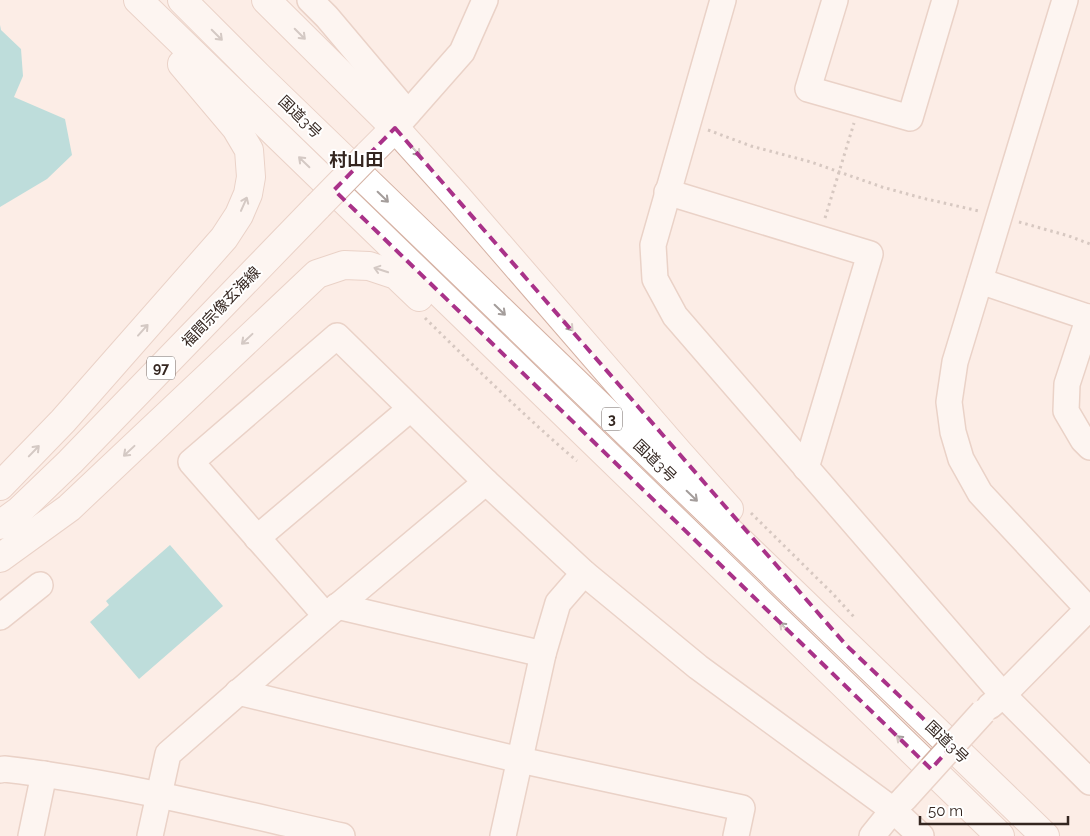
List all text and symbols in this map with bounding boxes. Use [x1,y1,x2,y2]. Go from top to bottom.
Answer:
one-way arrow [211,28,223,41]
one-way arrow [294,28,307,40]
street label: 国道3号 [275,92,325,142]
one-way arrow [409,143,421,156]
district label: 村山田 [329,149,383,170]
one-way arrow [298,156,310,168]
one-way arrow [377,191,389,203]
one-way arrow [240,197,250,212]
street label: 福間宗像玄海線 [178,263,264,351]
one-way arrow [374,265,390,274]
one-way arrow [493,304,506,316]
one-way arrow [562,318,573,331]
one-way arrow [137,324,148,337]
one-way arrow [240,333,253,345]
road number: 97 [147,356,175,379]
road number: 3 [602,408,622,430]
street label: 国道3号 [630,436,680,486]
one-way arrow [28,444,40,457]
one-way arrow [122,445,135,457]
one-way arrow [686,490,698,502]
one-way arrow [779,622,792,634]
street label: 国道3号 [922,717,972,767]
one-way arrow [896,735,908,747]
scale bar [920,794,1068,826]
text: 50 m [928,802,963,820]

